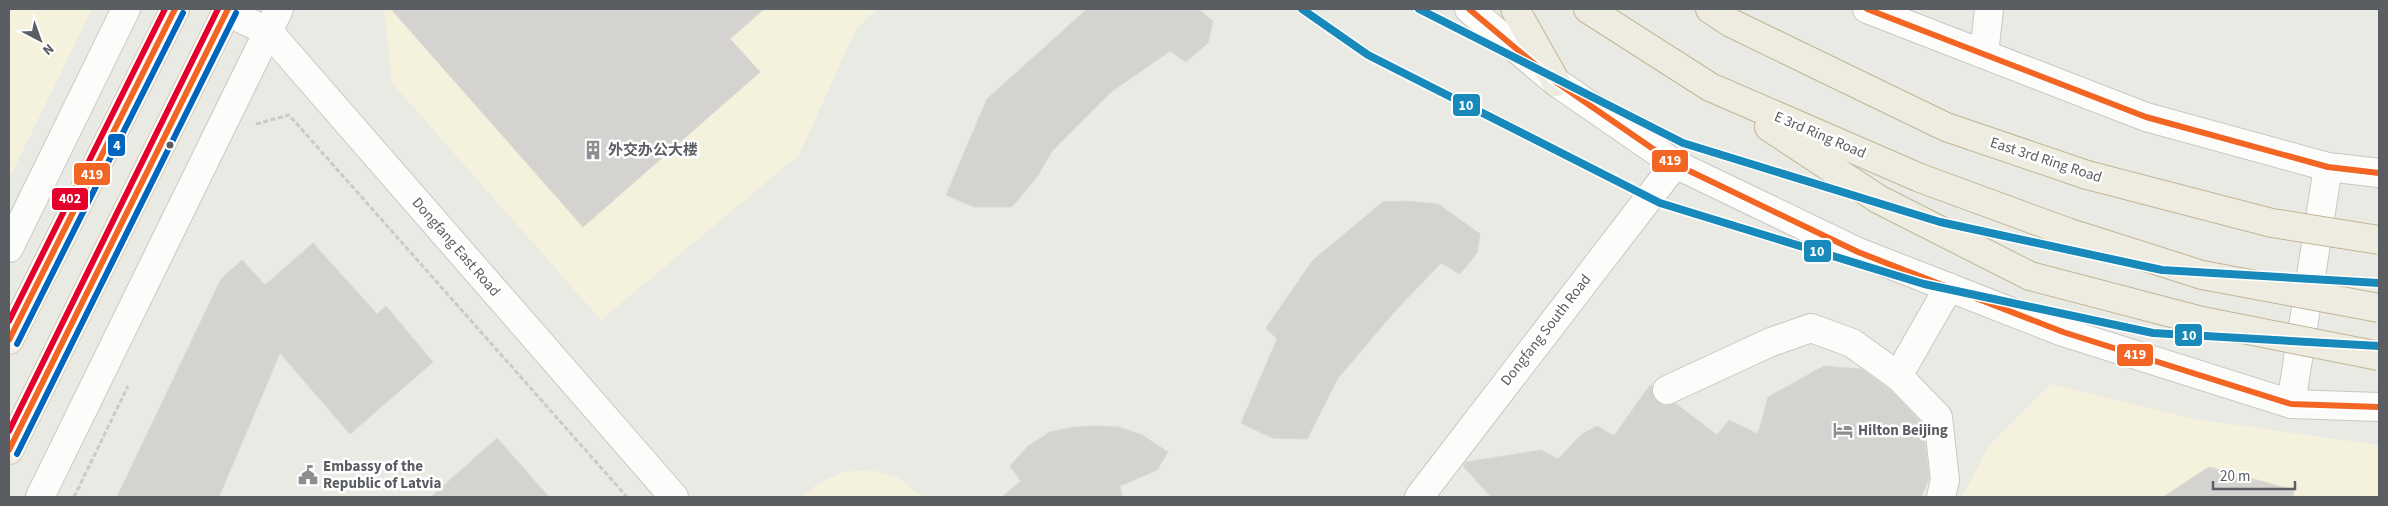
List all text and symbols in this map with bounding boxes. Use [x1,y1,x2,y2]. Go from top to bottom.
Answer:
north arrow [15,15,65,65]
text: N [38,38,58,60]
line badge: 10 [1452,93,1481,117]
text: 10 [1459,96,1473,116]
street label: E 3rd Ring Road [1771,106,1869,164]
street label: East 3rd Ring Road [1987,132,2105,188]
line badge: 4 [107,133,126,157]
text: 4 [113,136,121,156]
building icon: 外交办公大楼 [582,139,604,161]
unlabelled marker [165,140,175,150]
place label: 外交办公大楼 [608,140,698,161]
line badge: 419 [1651,149,1689,173]
text: 419 [1659,151,1681,171]
line badge: 419 [73,162,111,186]
text: 419 [81,165,103,185]
line badge: 402 [51,187,89,211]
text: 402 [59,189,81,209]
street label: Dongfang East Road [407,193,505,301]
line badge: 10 [1803,239,1832,263]
text: 10 [1810,242,1824,262]
street label: Dongfang South Road [1496,270,1596,390]
line badge: 10 [2174,323,2203,347]
text: 10 [2182,326,2196,346]
line badge: 419 [2116,343,2154,367]
text: 419 [2124,345,2146,365]
hotel icon: Hilton Beijing [1832,419,1854,441]
place label: Hilton Beijing [1858,420,1948,441]
place label: Embassy of the Republic of Latvia [323,456,441,494]
scale bar [2213,458,2296,490]
public building icon: Embassy of the Republic of Latvia [297,464,319,486]
text: 20 m [2220,466,2250,487]

